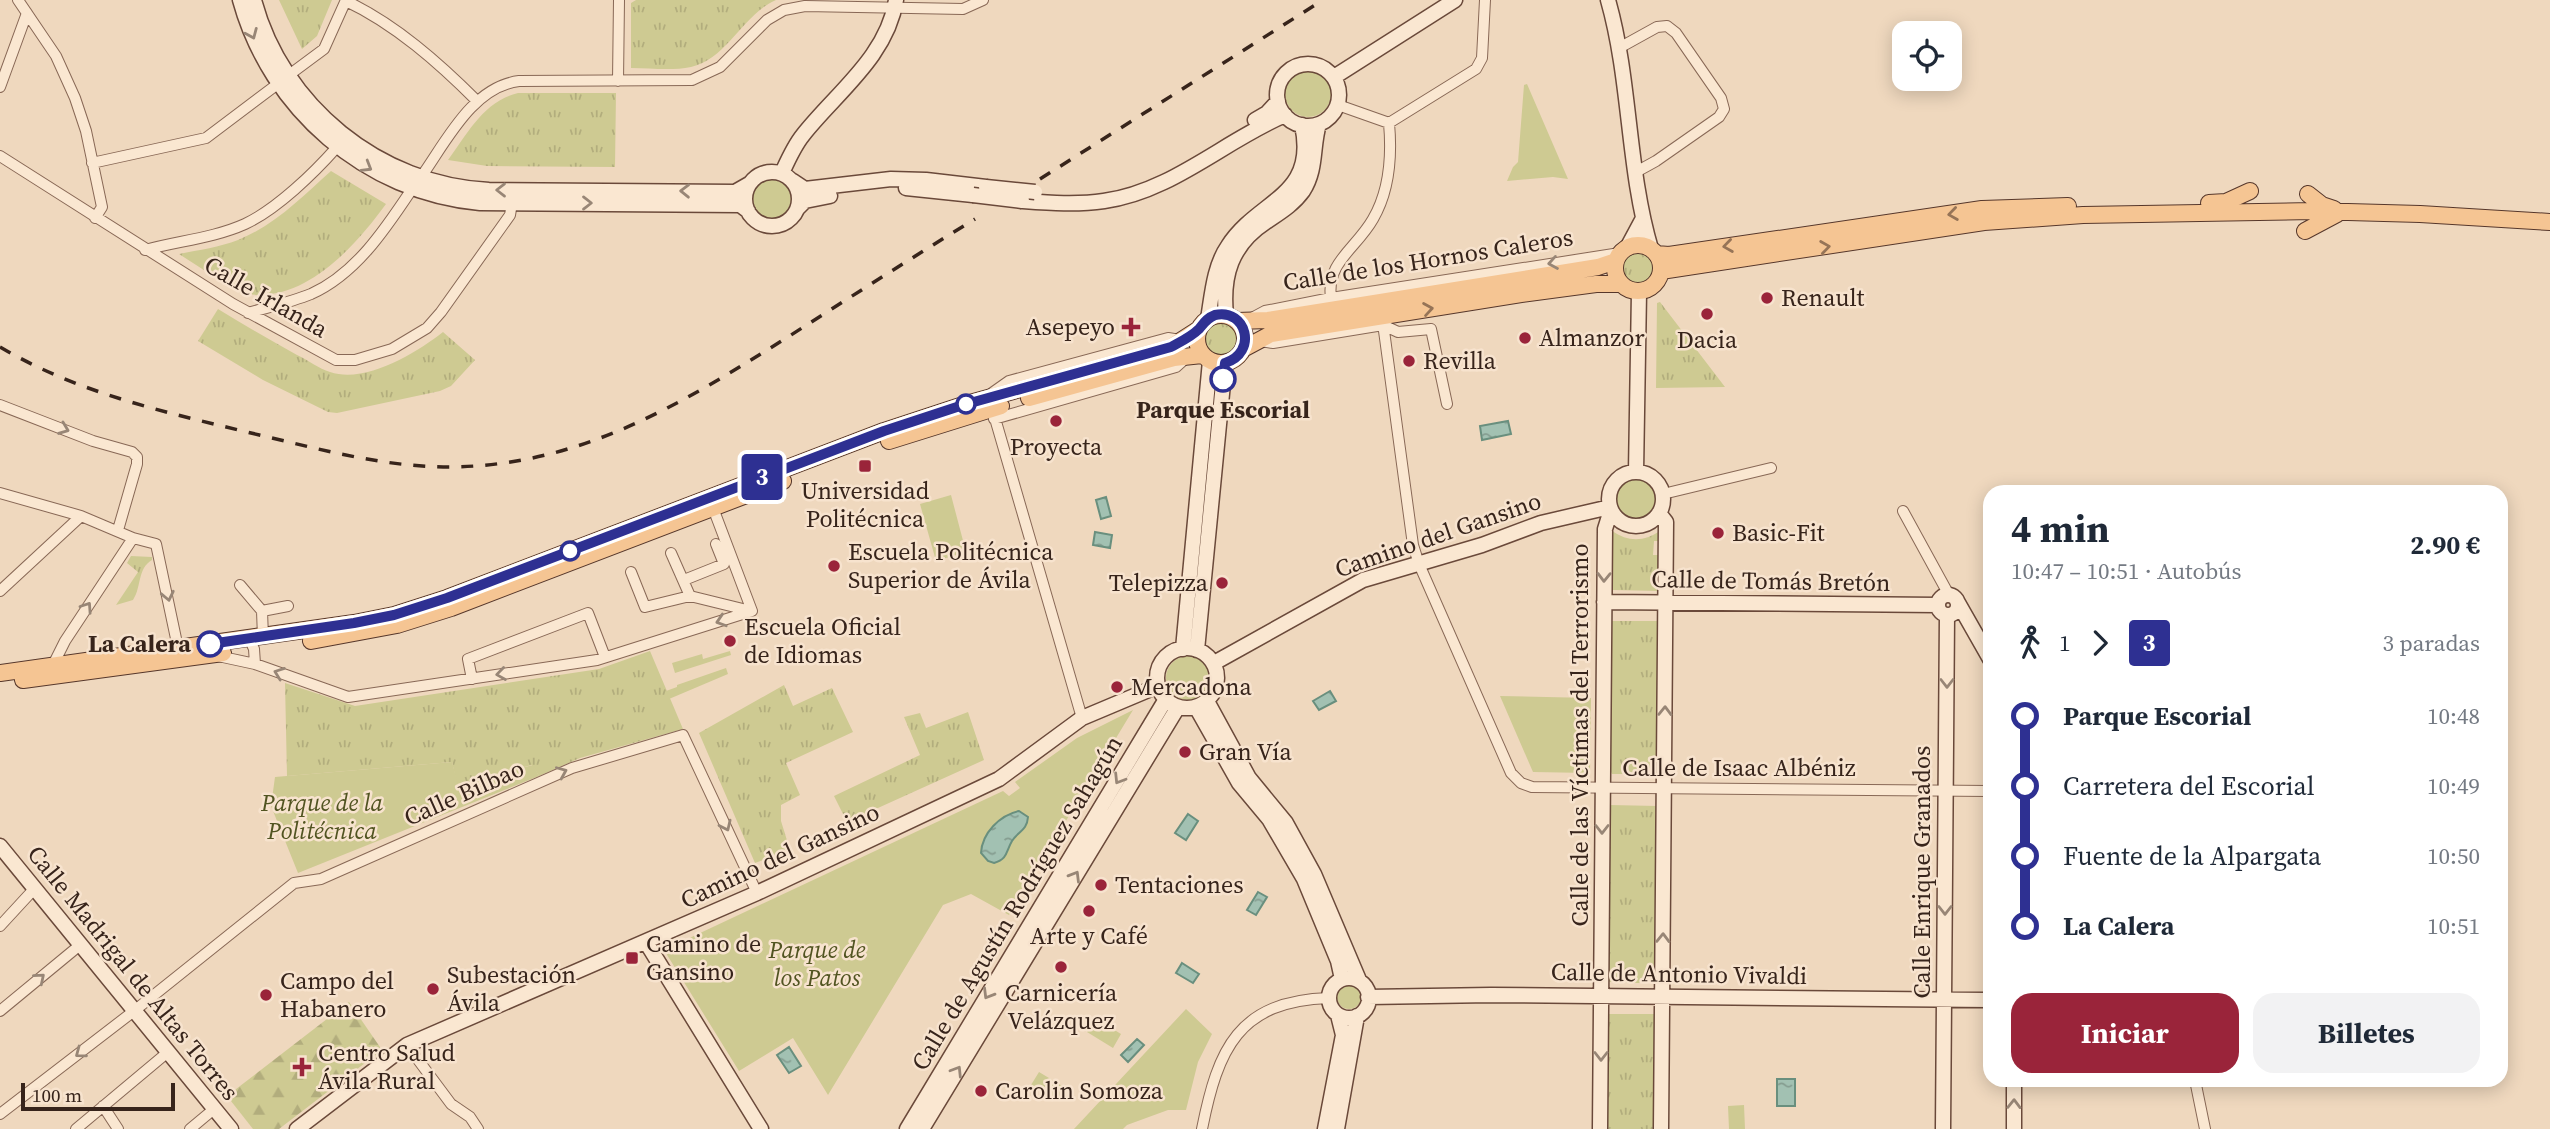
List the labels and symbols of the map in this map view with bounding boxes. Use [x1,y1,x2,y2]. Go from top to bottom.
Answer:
one-way arrow [244,27,258,39]
one-way arrow [359,158,372,171]
one-way arrow [495,182,506,198]
one-way arrow [679,183,690,199]
one-way arrow [583,195,593,211]
one-way arrow [1947,206,1959,221]
street label: Calle de los Hornos Caleros [1281,220,1575,299]
one-way arrow [1722,239,1734,254]
one-way arrow [1819,239,1831,254]
street label: Calle Irlanda [198,248,335,346]
one-way arrow [1547,254,1559,269]
place label: Renault [1781,281,1865,314]
marker: Renault [1759,290,1775,306]
one-way arrow [1422,302,1434,317]
marker: Dacia [1699,306,1715,322]
place label: Asepeyo [1026,310,1115,343]
marker: Asepeyo [1121,317,1141,337]
place label: Almanzor [1539,321,1645,354]
place label: Dacia [1677,323,1738,356]
marker: Almanzor [1517,330,1533,346]
place label: Revilla [1423,344,1497,377]
marker: Revilla [1401,353,1417,369]
marker: Parque Escorial [1210,366,1236,392]
place label: Parque Escorial [1136,393,1310,426]
unlabelled marker [956,394,976,414]
marker: Proyecta [1048,413,1064,429]
one-way arrow [57,421,69,435]
place label: Proyecta [1010,430,1103,463]
line badge: 3 [739,454,785,500]
marker: Universidad Politécnica [857,458,873,474]
place label: Universidad Politécnica [801,474,930,535]
street label: Camino del Gansino [1330,484,1545,585]
place label: Basic-Fit [1732,516,1825,549]
marker: Basic-Fit [1710,525,1726,541]
place label: Escuela Politécnica Superior de Ávila [848,535,1054,596]
unlabelled marker [560,541,580,561]
street label: Calle de las Víctimas del Terrorismo [1563,543,1596,927]
marker: Escuela Politécnica Superior de Ávila [826,558,842,574]
street label: Calle de Tomás Bretón [1651,562,1891,599]
place label: Telepizza [1109,566,1209,599]
one-way arrow [1596,572,1612,583]
marker: Telepizza [1214,575,1230,591]
one-way arrow [160,590,175,602]
one-way arrow [79,601,92,614]
place label: Escuela Oficial de Idiomas [744,610,901,671]
one-way arrow [716,612,728,627]
place label: La Calera [88,627,191,660]
marker: La Calera [197,631,223,657]
marker: Escuela Oficial de Idiomas [722,633,738,649]
one-way arrow [274,667,286,681]
one-way arrow [495,667,507,682]
place label: Mercadona [1131,670,1253,703]
one-way arrow [1939,678,1954,689]
marker: Mercadona [1109,679,1125,695]
one-way arrow [1657,705,1673,716]
street label: Calle de Agustín Rodríguez Sahagún [903,729,1130,1076]
place label: Gran Vía [1199,735,1292,768]
marker: Gran Vía [1177,744,1193,760]
street label: Calle Enrique Granados [1905,745,1938,999]
street label: Calle Bilbao [399,751,529,834]
street label: Calle de Isaac Albéniz [1622,751,1856,784]
one-way arrow [556,767,568,781]
one-way arrow [1114,771,1127,784]
park label: Parque de la Politécnica [260,786,383,847]
street label: Camino del Gansino [675,795,885,916]
one-way arrow [718,819,732,832]
one-way arrow [1594,824,1610,835]
street label: Calle Madrigal de Altas Torres [20,838,247,1107]
place label: Tentaciones [1115,868,1244,901]
one-way arrow [1066,870,1079,883]
marker: Tentaciones [1093,877,1109,893]
marker: Arte y Café [1081,903,1097,919]
one-way arrow [1937,906,1953,916]
place label: Arte y Café [1030,919,1148,952]
place label: Camino de Gansino [646,927,761,988]
park label: Parque de los Patos [767,933,866,994]
one-way arrow [1655,933,1671,943]
marker: Camino de Gansino [624,950,640,966]
street label: Calle de Antonio Vivaldi [1551,955,1807,992]
place label: Subestación Ávila [447,958,576,1019]
marker: Carnicería Velázquez [1053,959,1069,975]
place label: Campo del Habanero [280,964,394,1025]
one-way arrow [31,974,44,986]
place label: Carnicería Velázquez [1005,976,1118,1037]
marker: Subestación Ávila [425,981,441,997]
marker: Campo del Habanero [258,987,274,1003]
one-way arrow [983,987,996,1000]
place label: Centro Salud Ávila Rural [318,1036,455,1097]
one-way arrow [75,1044,88,1057]
one-way arrow [1593,1051,1608,1062]
marker: Centro Salud Ávila Rural [292,1057,312,1077]
one-way arrow [949,1065,962,1078]
place label: Carolin Somoza [995,1074,1164,1107]
scale bar [21,1080,175,1112]
marker: Carolin Somoza [973,1083,989,1099]
one-way arrow [2006,1099,2022,1109]

